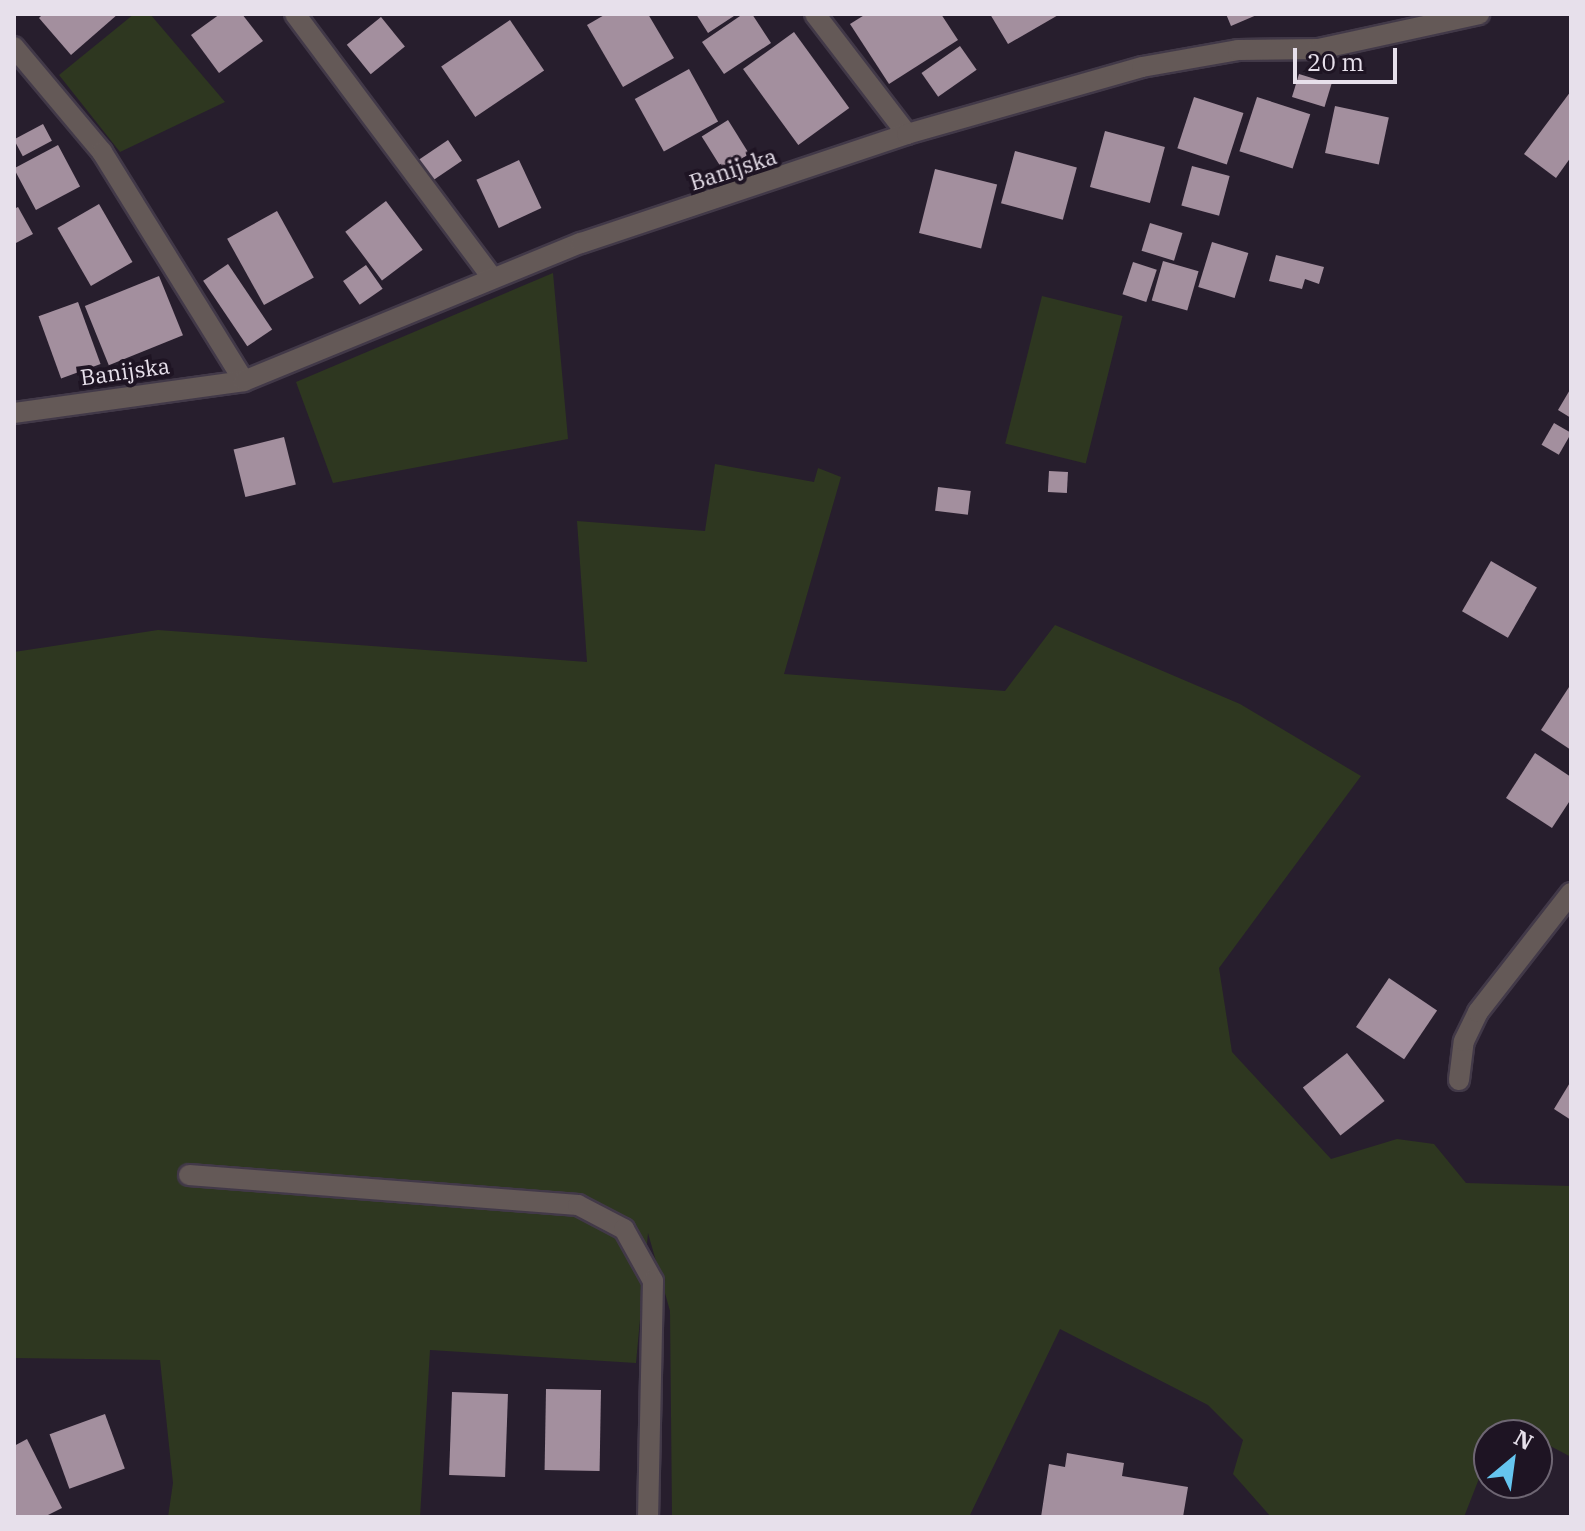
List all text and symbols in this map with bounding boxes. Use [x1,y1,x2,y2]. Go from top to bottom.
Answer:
scale bar [1297,32,1401,82]
text: 20 m [1307,46,1364,78]
street label: Banijska [686,143,780,195]
street label: Banijska [79,352,171,390]
north arrow [1473,1419,1553,1499]
text: N [1509,1422,1539,1456]

